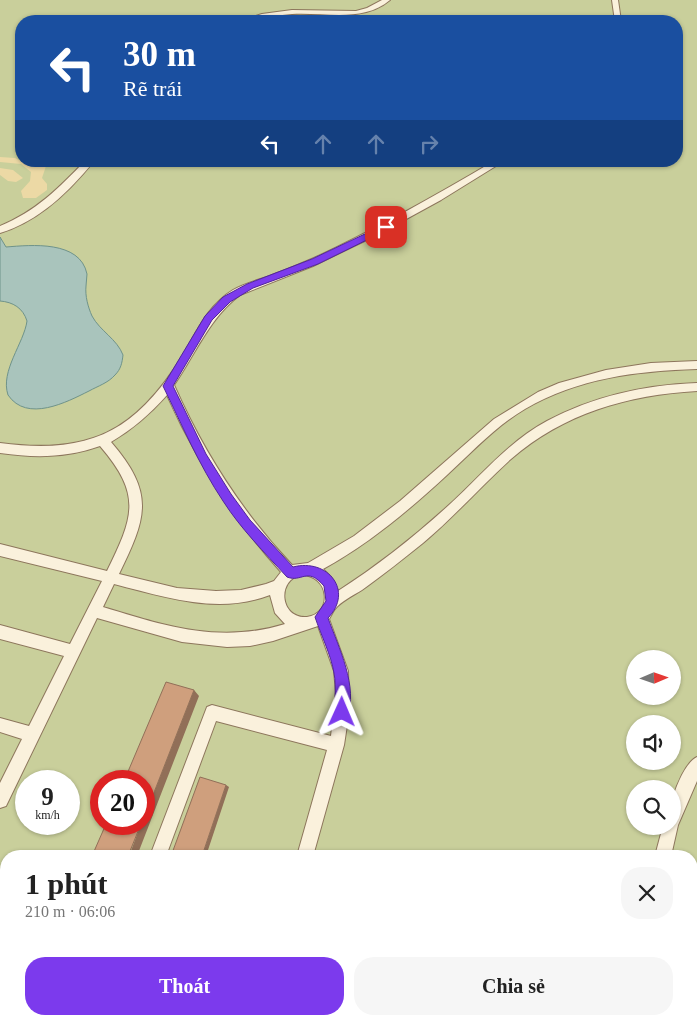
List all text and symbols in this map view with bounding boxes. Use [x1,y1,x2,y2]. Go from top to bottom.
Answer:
icon: left [40,35,105,100]
text: 30 m [123,35,196,74]
text: Rẽ trái [123,76,182,101]
icon: left [256,130,284,158]
icon: ahead [309,130,337,158]
icon: ahead [362,130,390,158]
icon: right [415,130,443,158]
pin [365,206,407,248]
icon: arrive [372,213,400,241]
north arrow [626,650,681,705]
map controls [626,650,681,835]
position arrow [315,685,367,737]
button: sound [626,715,681,770]
speed limit sign: 20 [90,770,155,835]
button: search [626,780,681,835]
text: 9 [41,783,54,810]
text: km/h [35,808,60,822]
text: 1 phút [25,867,108,900]
button: close [621,867,673,919]
text: 210 m · 06:06 [25,903,115,920]
button: Thoát [25,957,344,1015]
button: Chia sẻ [354,957,673,1015]

